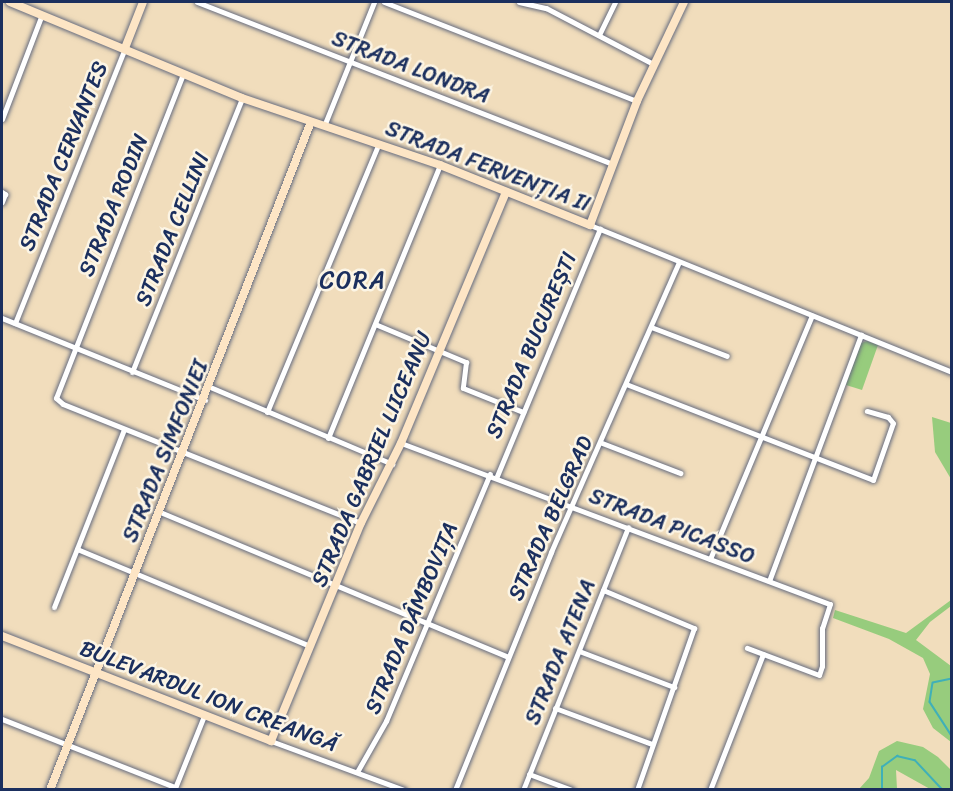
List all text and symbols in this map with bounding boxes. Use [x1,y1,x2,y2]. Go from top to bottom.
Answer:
street label: STRADA LONDRA [328,25,494,109]
street label: STRADA CERVANTES [13,57,113,255]
street label: STRADA FERVENȚIA II [381,114,595,218]
street label: STRADA RODIN [73,131,153,279]
street label: STRADA CELLINI [130,149,214,309]
street label: STRADA BUCUREȘTI [479,246,583,444]
district label: CORA [320,267,386,295]
street label: STRADA GABRIEL LIICEANU [306,329,436,589]
street label: STRADA SIMFONIEI [116,356,214,546]
street label: STRADA BELGRAD [502,432,598,604]
street label: STRADA PICASSO [585,482,759,570]
street label: STRADA DÂMBOVIȚA [359,519,463,717]
street label: STRADA ATENA [519,575,601,729]
street label: BULEVARDUL ION CREANGĂ [75,634,343,758]

